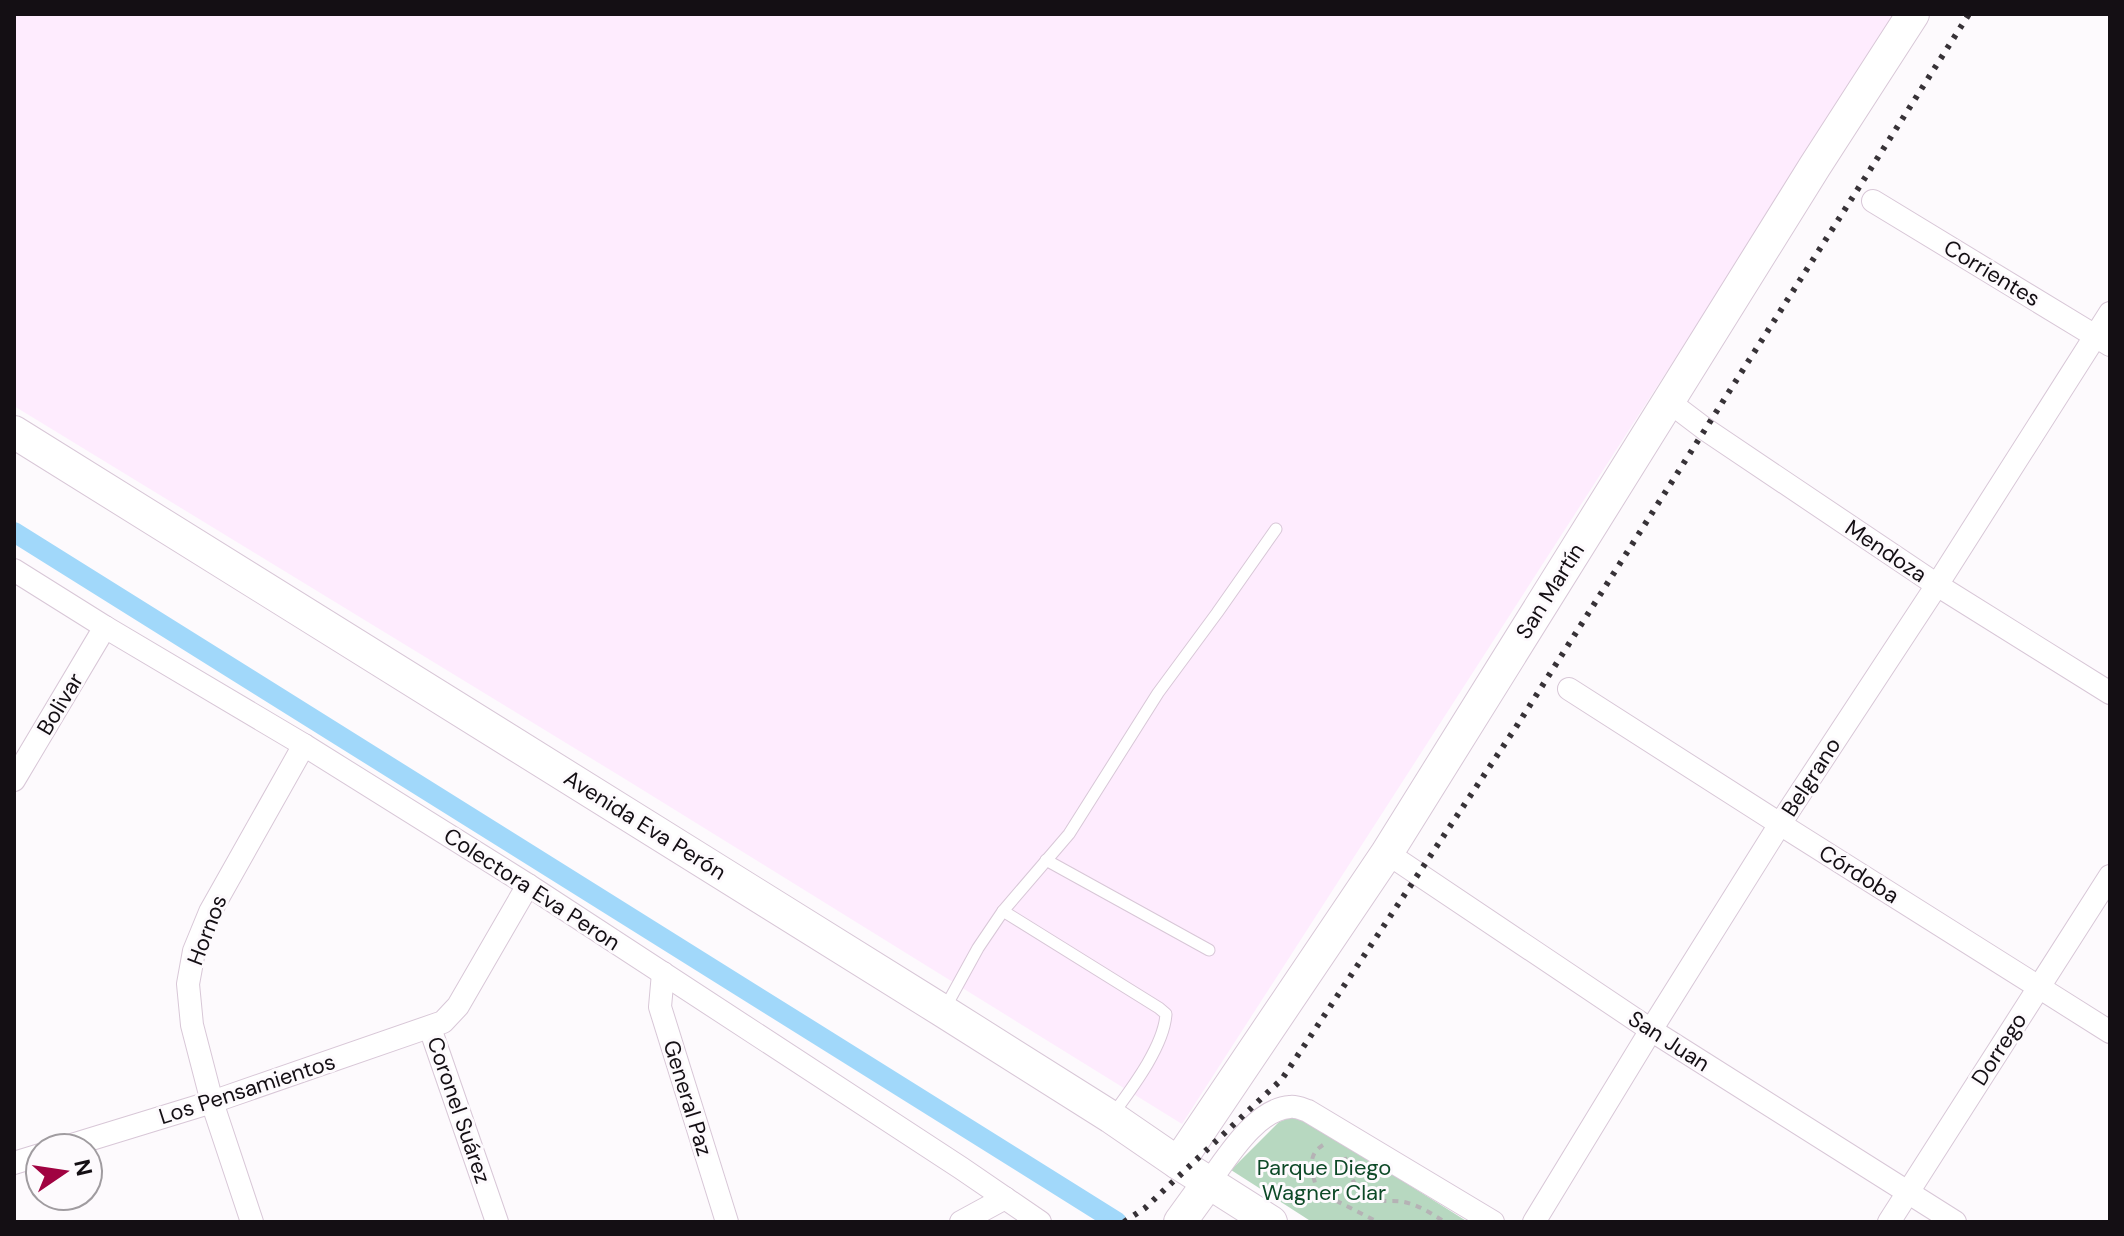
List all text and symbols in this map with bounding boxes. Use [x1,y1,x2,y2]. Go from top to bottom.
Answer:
street label: Corrientes [1939,233,2045,313]
street label: Mendoza [1840,513,1932,589]
street label: San Martín [1509,538,1591,644]
street label: Bolivar [30,668,90,740]
street label: Belgrano [1775,732,1847,822]
street label: Avenida Eva Perón [559,763,731,887]
street label: Colectora Eva Peron [438,821,626,957]
street label: Córdoba [1814,838,1904,910]
street label: Hornos [180,891,234,969]
street label: San Juan [1623,1004,1715,1078]
street label: Dorrego [1965,1007,2033,1091]
street label: Coronel Suárez [420,1033,498,1187]
street label: General Paz [657,1037,719,1159]
street label: Los Pensamientos [155,1047,339,1131]
north arrow [24,1132,104,1212]
park label: Parque Diego Wagner Clar [1257,1153,1391,1207]
text: N [67,1157,99,1179]

